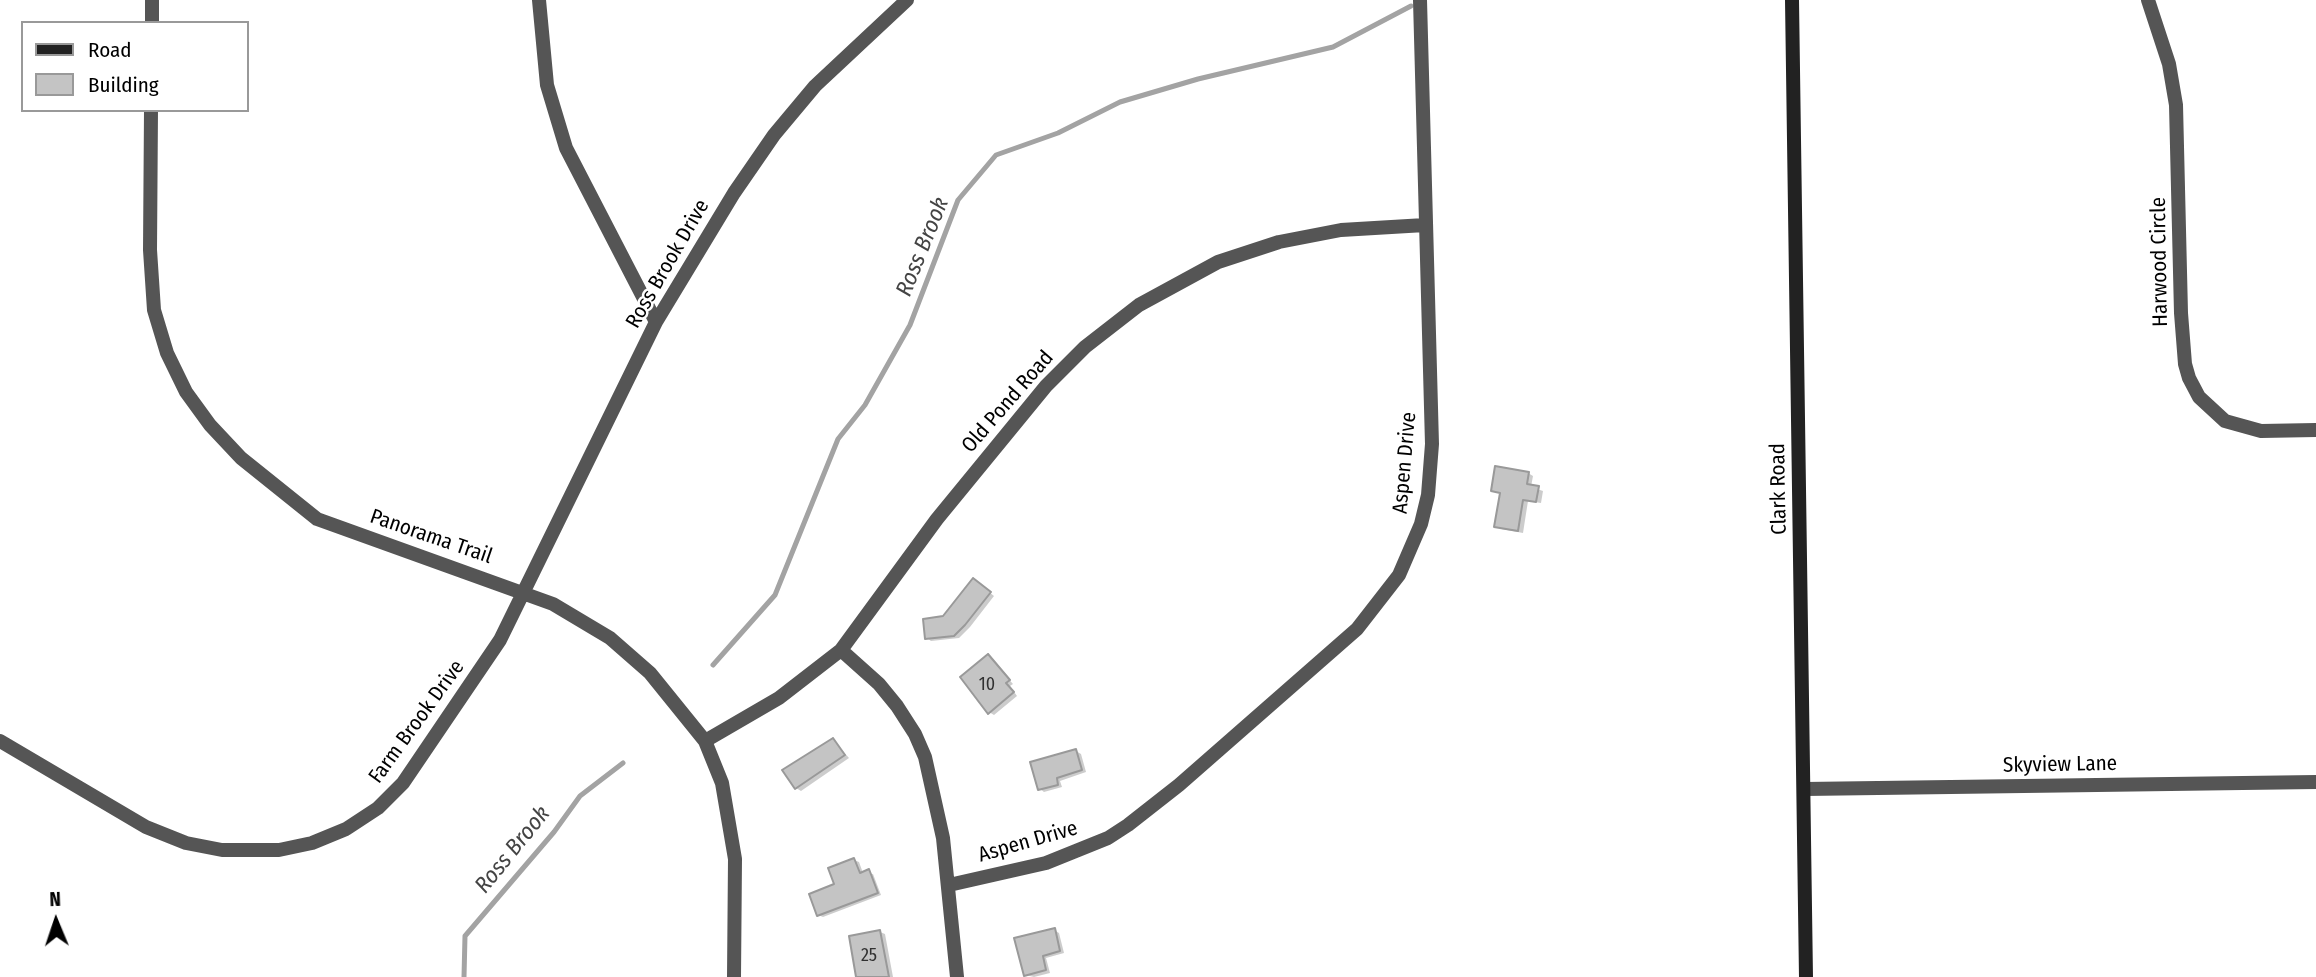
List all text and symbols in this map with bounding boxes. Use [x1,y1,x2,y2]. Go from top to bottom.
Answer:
legend [21,21,248,112]
text: Road [88,37,132,63]
text: Building [88,72,159,98]
water label: Ross Brook [891,194,955,300]
street label: Ross Brook Drive [621,195,715,333]
street label: Harwood Circle [2146,197,2174,327]
street label: Old Pond Road [957,346,1059,458]
street label: Aspen Drive [1388,411,1422,515]
street label: Clark Road [1766,443,1792,535]
street label: Panorama Trail [367,504,495,570]
street label: Farm Brook Drive [364,655,470,789]
house number: 10 [979,674,995,696]
street label: Skyview Lane [2003,751,2117,779]
water label: Ross Brook [470,801,556,899]
street label: Aspen Drive [975,816,1081,868]
north arrow [21,886,91,956]
text: N [49,888,61,911]
house number: 25 [861,945,877,967]

